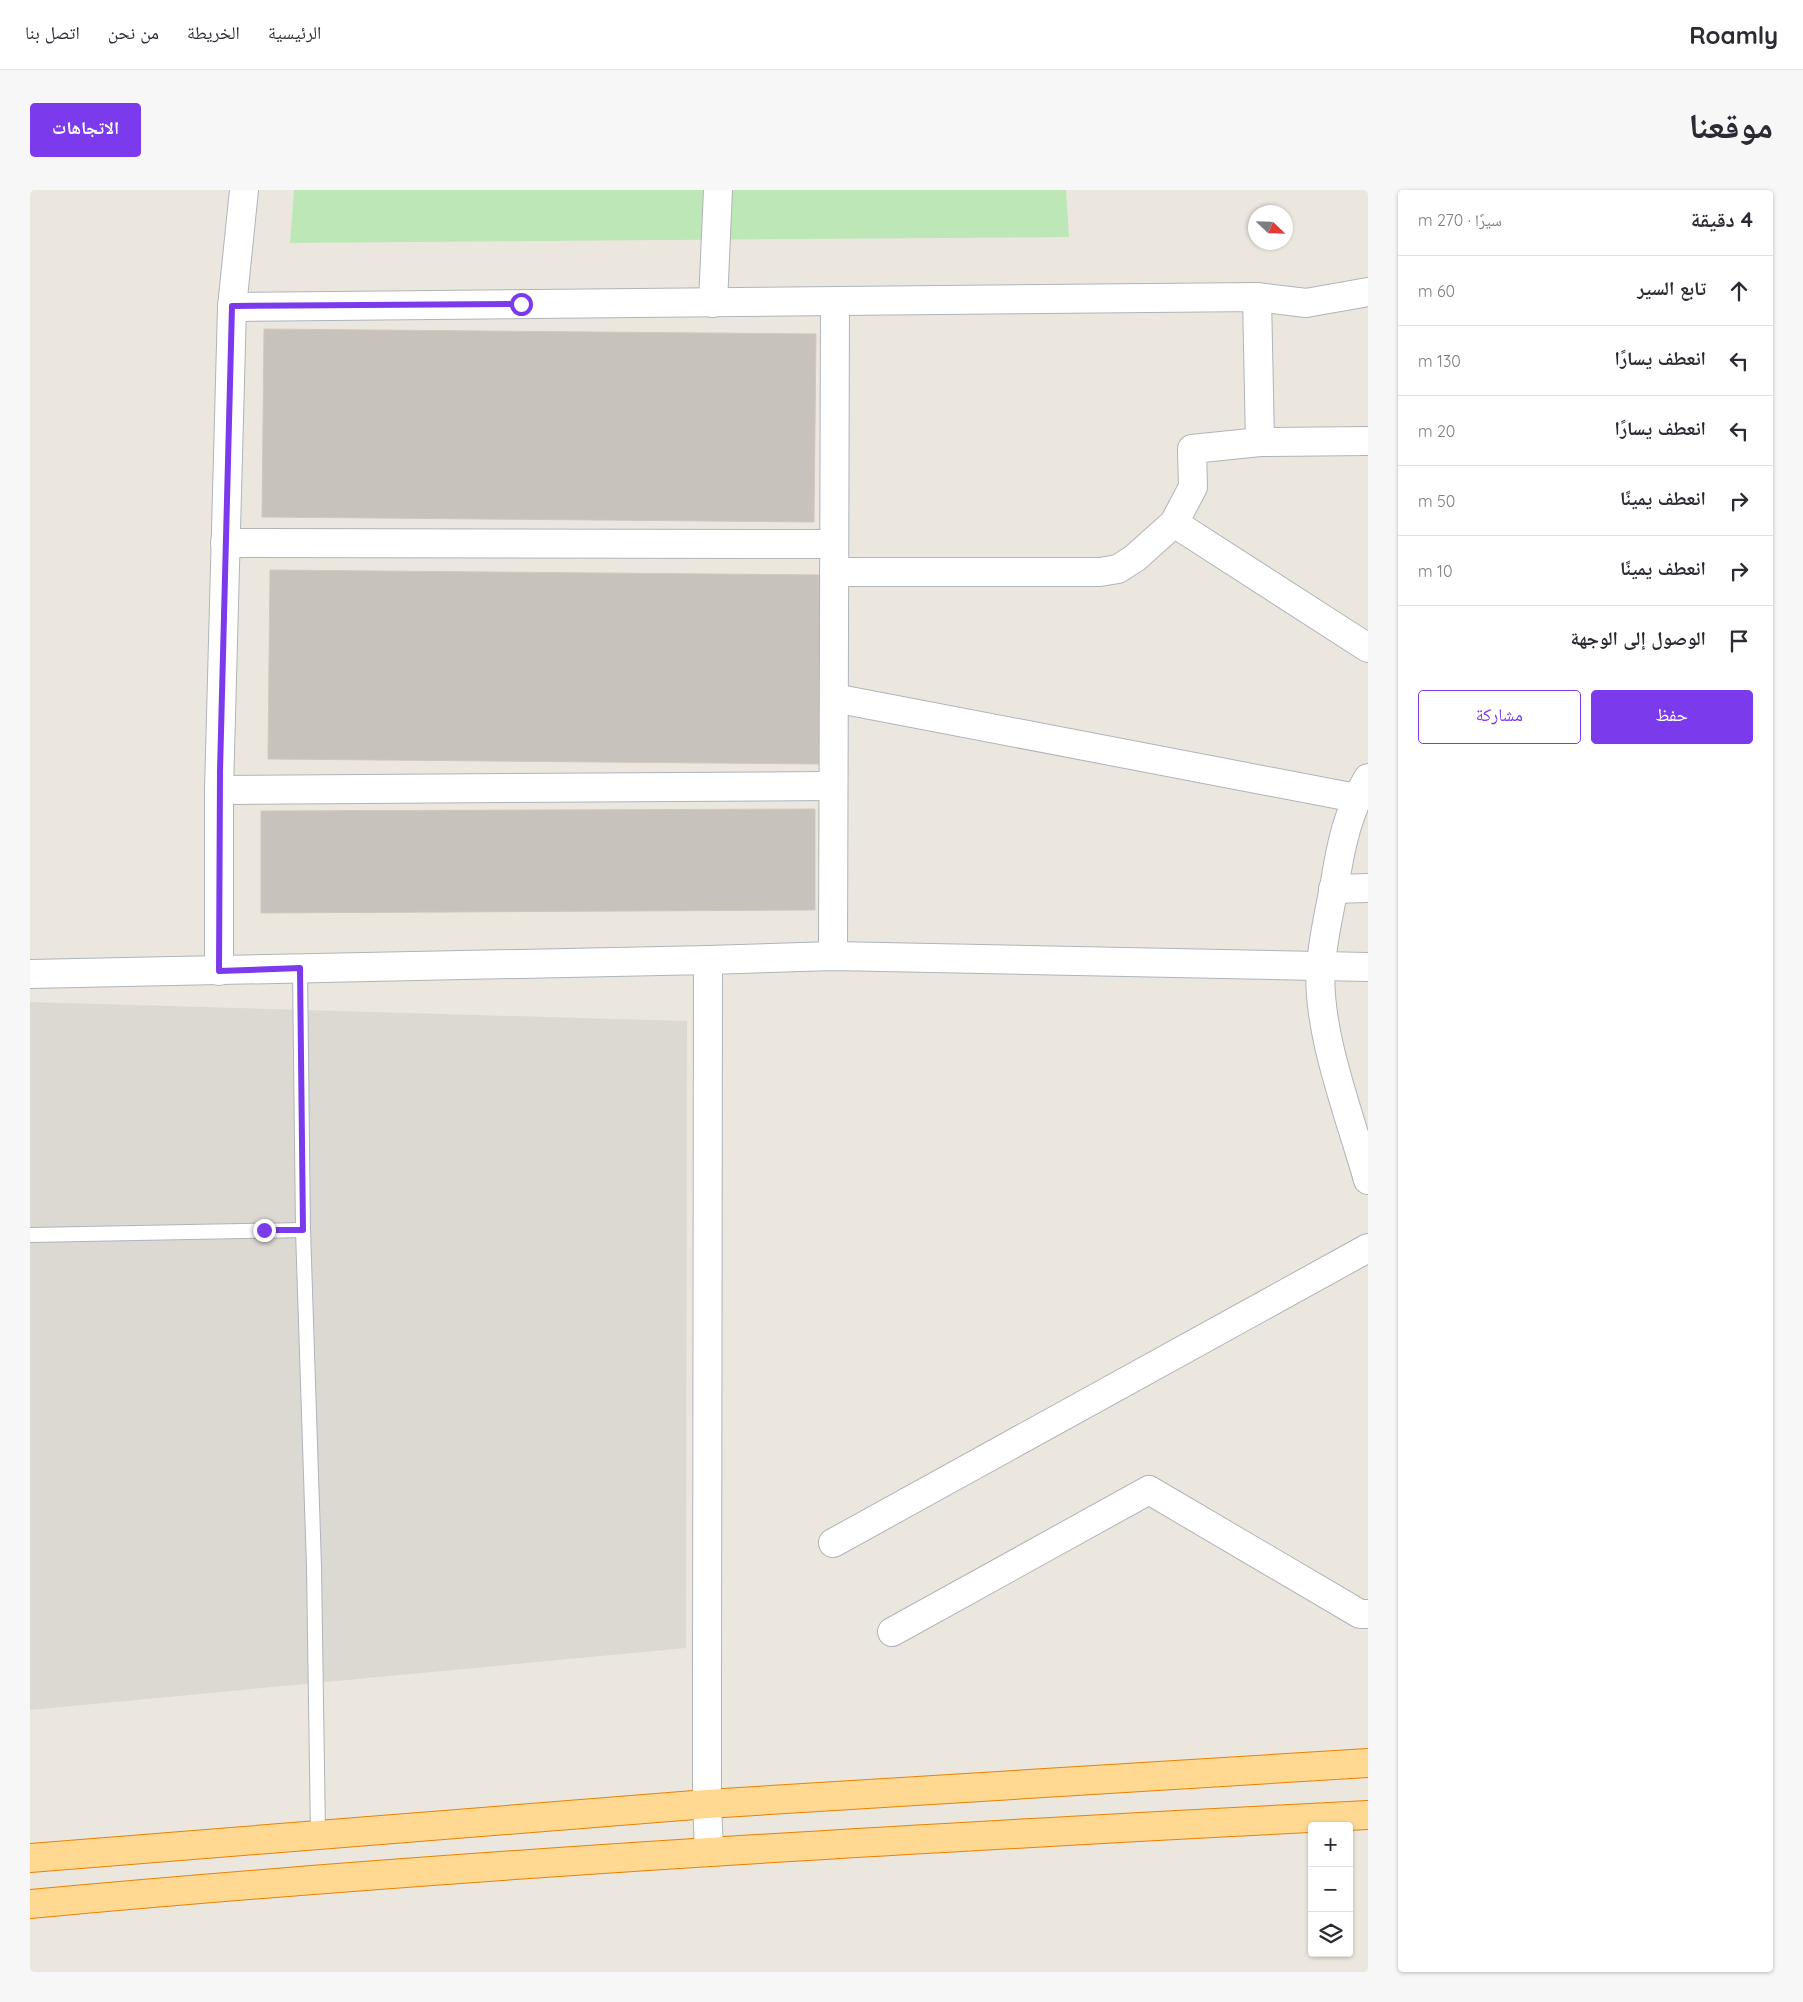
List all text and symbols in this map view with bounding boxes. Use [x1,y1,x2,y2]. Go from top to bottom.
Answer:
text: Roamly [1689,20,1778,50]
text: اتصل بنا [25,21,80,44]
text: من نحن [108,21,159,44]
text: الخريطة [187,21,240,44]
text: الرئيسية [268,21,321,44]
button: الاتجاهات [30,103,141,157]
text: موقعنا [1688,103,1773,147]
north arrow [1248,205,1293,250]
text: 4 دقيقة [1691,206,1753,232]
text: سيرًا · 270 m [1418,210,1502,230]
text: تابع السير [1637,276,1706,300]
icon: ahead [1725,277,1753,305]
text: 60 m [1418,281,1455,301]
route start [510,293,533,316]
text: انعطف يسارًا [1615,346,1706,370]
icon: left [1725,347,1753,375]
text: 130 m [1418,351,1461,371]
text: انعطف يسارًا [1615,416,1706,440]
icon: left [1725,417,1753,445]
text: 20 m [1418,421,1455,441]
text: انعطف يمينًا [1620,486,1706,510]
icon: right [1725,487,1753,515]
text: 50 m [1418,491,1455,511]
text: انعطف يمينًا [1620,556,1706,580]
icon: right [1725,557,1753,585]
text: 10 m [1418,561,1452,581]
text: الوصول إلى الوجهة [1570,626,1706,650]
icon: arrive [1725,627,1753,655]
button: مشاركة [1418,690,1581,744]
button: حفظ [1591,690,1753,744]
route end [253,1219,276,1242]
map controls [1308,1822,1353,1957]
button: + [1308,1822,1353,1867]
button: − [1308,1867,1353,1912]
button: layers [1308,1912,1353,1957]

